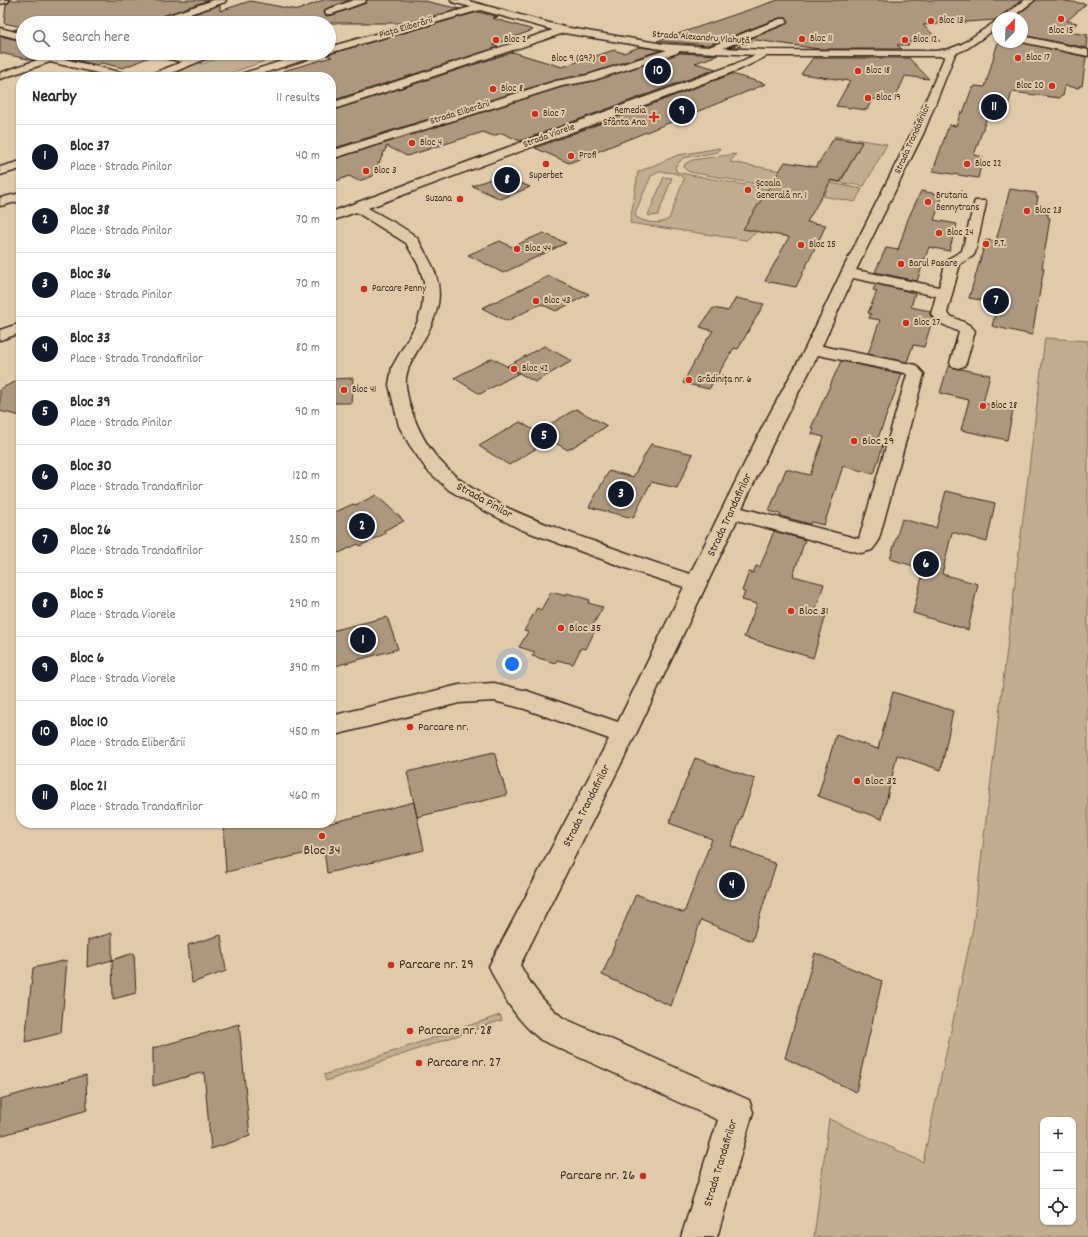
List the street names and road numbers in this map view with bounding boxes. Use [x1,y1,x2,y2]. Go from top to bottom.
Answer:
street label: Piața Eliberării [378,14,435,42]
street label: Strada Alexandru Vlahuță [652,28,750,48]
street label: Strada Eliberării [428,97,492,129]
street label: Strada Trandafirilor [891,102,935,176]
street label: Strada Viorele [521,120,577,152]
street label: Strada Trandafirilor [703,470,757,560]
street label: Strada Pinilor [453,479,516,524]
street label: Strada Trandafirilor [559,761,615,850]
street label: Strada Trandafirilor [700,1117,742,1209]

